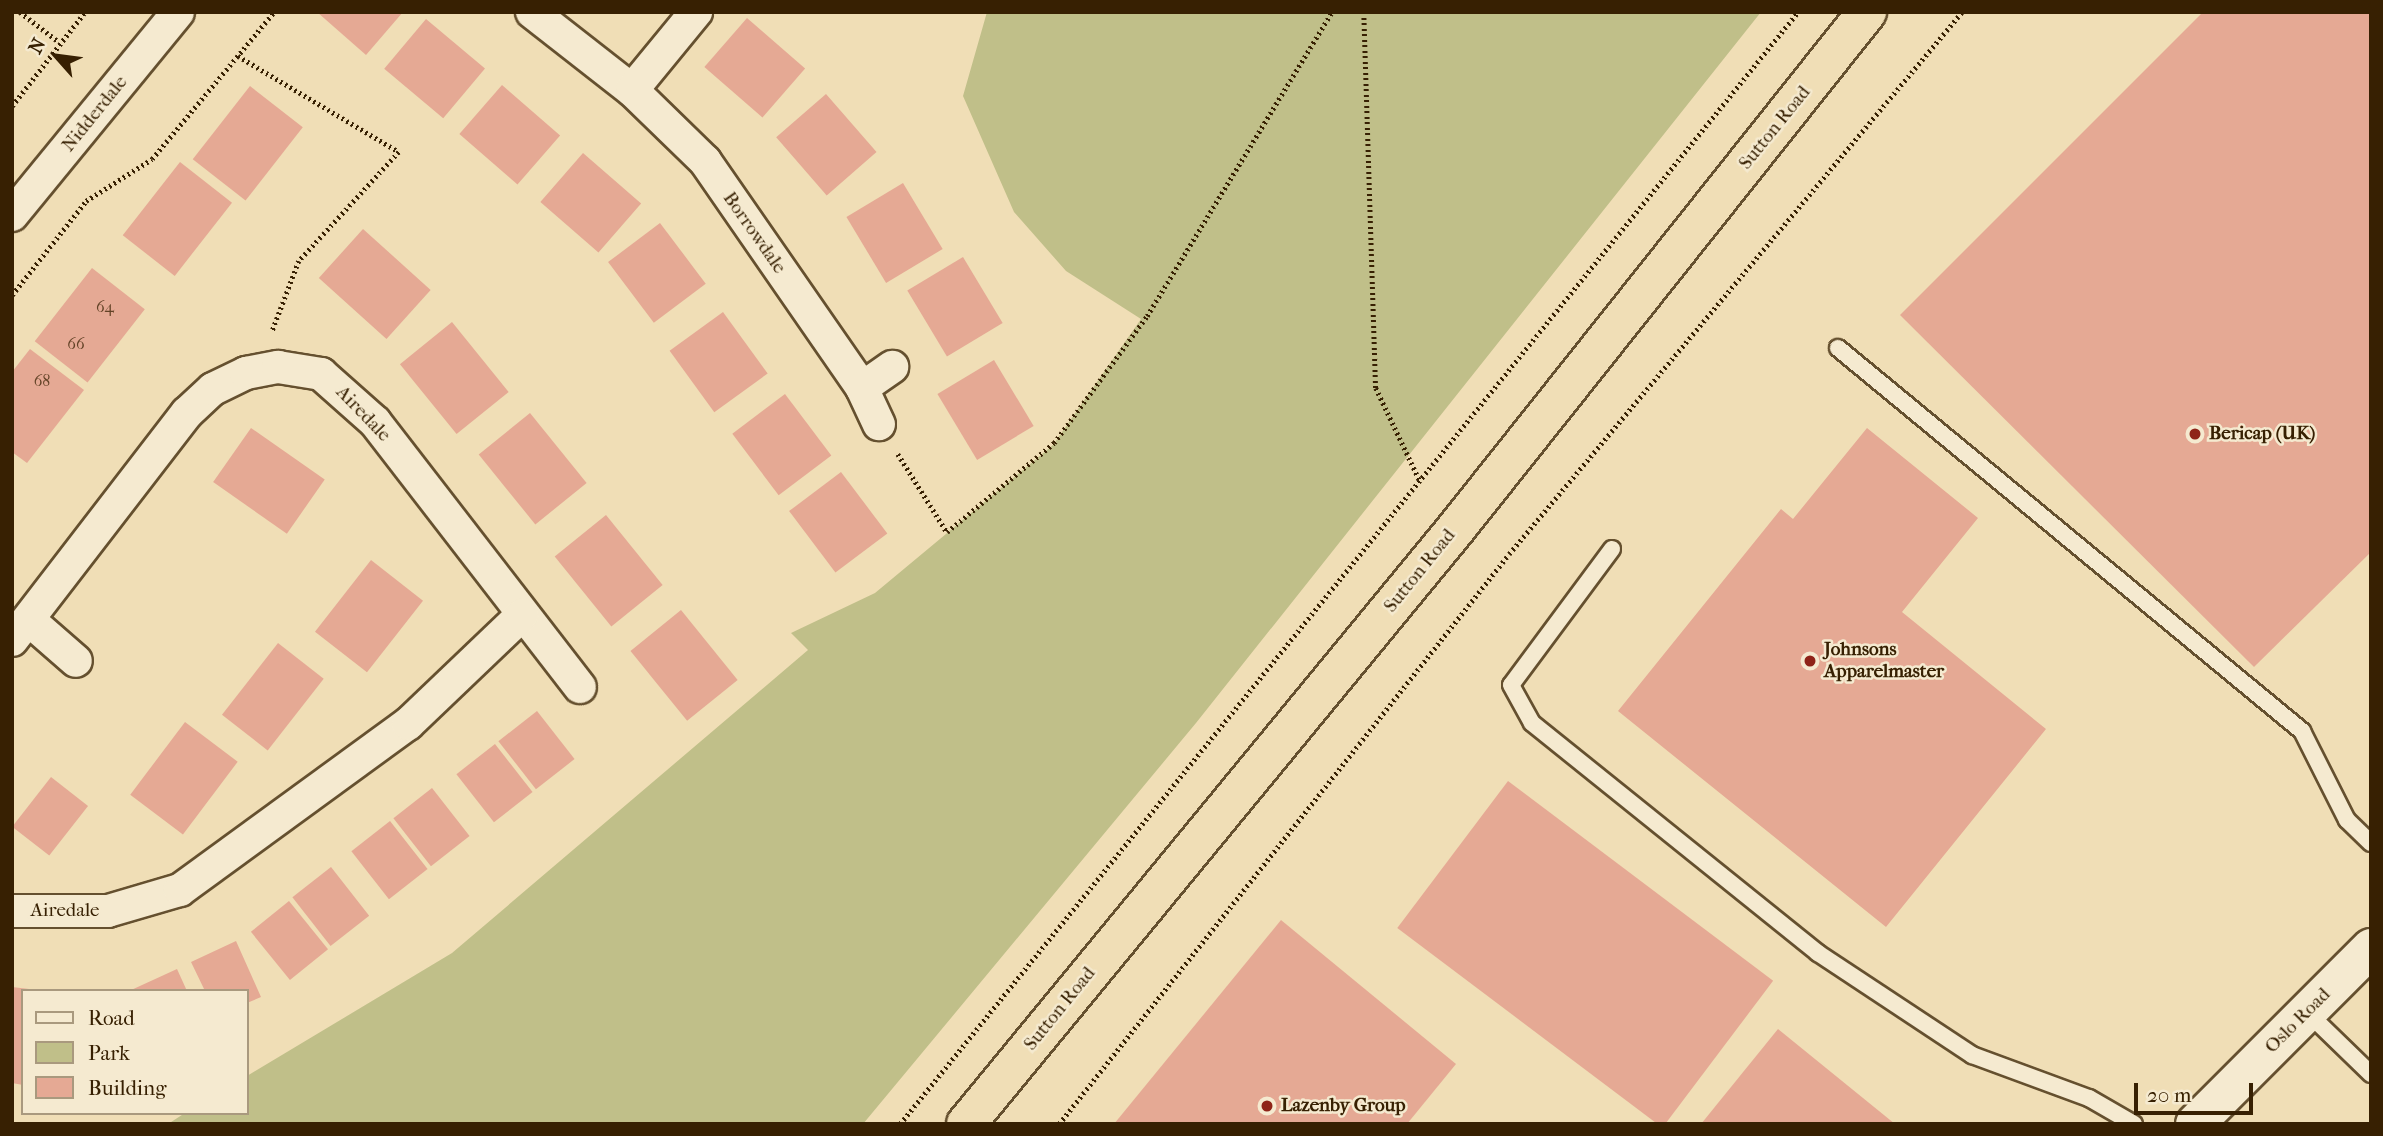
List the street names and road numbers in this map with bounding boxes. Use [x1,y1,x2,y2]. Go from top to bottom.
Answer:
street label: Nidderdale [57,71,133,157]
street label: Sutton Road [1734,82,1816,174]
street label: Borrowdale [718,188,790,278]
street label: Airedale [331,381,395,447]
street label: Sutton Road [1379,525,1461,617]
street label: Airedale [31,900,99,922]
street label: Sutton Road [1019,963,1101,1055]
street label: Oslo Road [2261,984,2335,1058]

